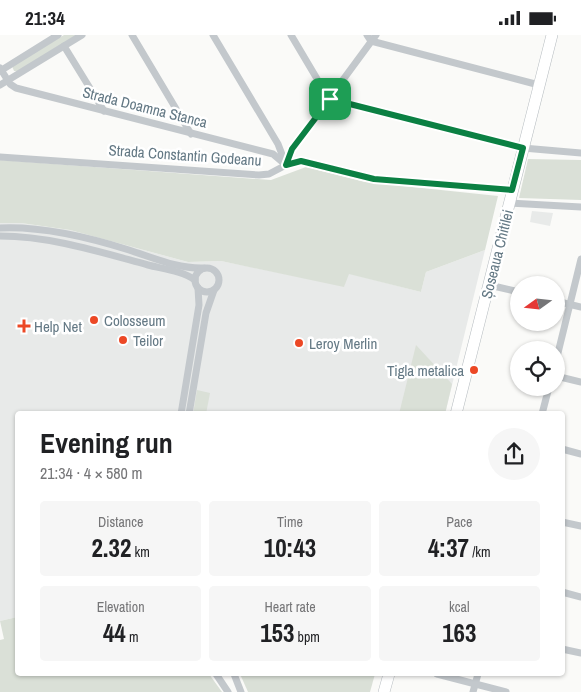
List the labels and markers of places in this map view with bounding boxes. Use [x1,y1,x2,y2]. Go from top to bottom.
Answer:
pin [309,78,351,120]
place label: Colosseum [104,310,166,331]
marker: Colosseum [88,314,100,326]
place label: Help Net [34,316,82,337]
marker: Help Net [18,320,30,332]
place label: Teilor [133,330,163,351]
place label: Leroy Merlin [309,333,377,354]
marker: Teilor [117,334,129,346]
marker: Leroy Merlin [293,337,305,349]
place label: Tigla metalica [387,360,464,381]
marker: Tigla metalica [468,364,480,376]

